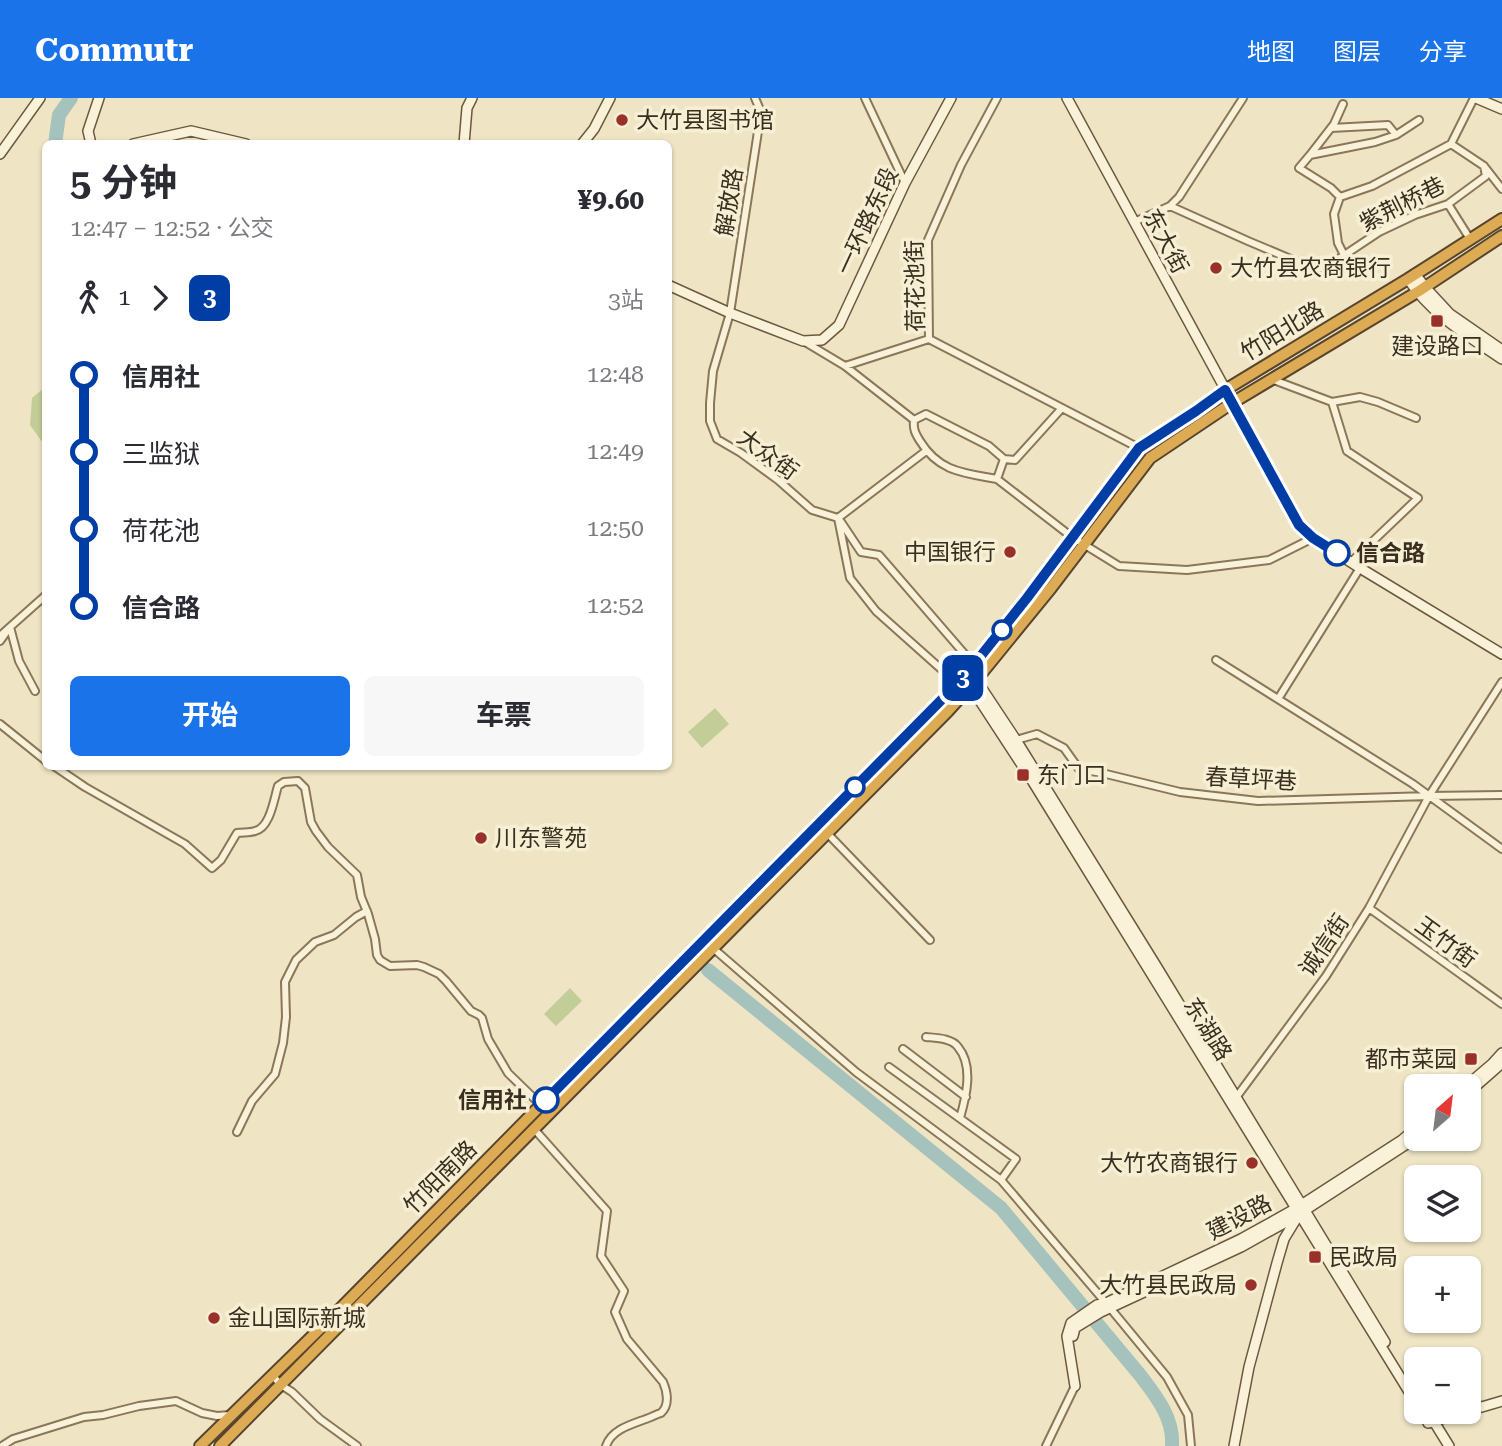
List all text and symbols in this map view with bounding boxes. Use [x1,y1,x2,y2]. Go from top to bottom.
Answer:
text: Commutr [35,30,193,69]
text: 地图 [1247,38,1295,66]
text: 图层 [1333,38,1381,66]
text: 分享 [1419,38,1467,66]
place label: 大竹县图书馆 [636,107,774,134]
marker: 大竹县图书馆 [614,112,630,128]
text: 5 分钟 [70,161,177,205]
street label: 一环路东段 [831,163,904,279]
street label: 解放路 [711,166,748,238]
street label: 紫荆桥巷 [1355,172,1449,237]
text: ¥9.60 [578,185,644,215]
street label: 东大街 [1137,204,1194,278]
text: 12:47 – 12:52 · 公交 [70,215,274,242]
street label: 荷花池街 [901,240,930,332]
place label: 大竹县农商银行 [1230,255,1391,282]
marker: 大竹县农商银行 [1208,260,1224,276]
icon: walk [70,279,108,317]
icon: forward [141,279,179,317]
text: 1 [118,284,131,311]
text: 3 [203,284,216,312]
text: 3站 [608,287,644,314]
street label: 竹阳北路 [1236,296,1329,367]
marker: 建设路口 [1429,313,1445,329]
place label: 建设路口 [1391,333,1483,360]
text: 12:48 [587,361,644,388]
text: 信用社 [122,362,200,392]
street label: 大众街 [732,423,804,486]
text: 12:49 [587,438,644,465]
text: 三监狱 [122,439,200,469]
text: 12:50 [587,515,644,542]
text: 荷花池 [122,516,200,546]
place label: 中国银行 [904,539,996,566]
marker: 信合路 [1324,540,1350,566]
place label: 信合路 [1356,540,1425,567]
marker: 中国银行 [1002,544,1018,560]
text: 12:52 [587,592,644,619]
text: 信合路 [122,593,200,623]
unlabelled marker [992,620,1012,640]
line badge: 3 [940,655,986,701]
text: 3 [956,664,970,692]
button: 开始 [70,676,350,756]
button: 车票 [364,676,644,756]
place label: 东门口 [1037,762,1106,789]
street label: 春草坪巷 [1204,764,1298,795]
marker: 东门口 [1015,767,1031,783]
unlabelled marker [845,777,865,797]
place label: 川东警苑 [495,825,587,852]
marker: 川东警苑 [473,830,489,846]
street label: 诚信街 [1294,909,1355,981]
street label: 玉竹街 [1410,911,1482,974]
street label: 东湖路 [1178,993,1237,1066]
place label: 都市菜园 [1365,1046,1457,1073]
marker: 都市菜园 [1463,1051,1479,1067]
north arrow [1404,1074,1480,1152]
map controls [1404,1074,1481,1424]
place label: 信用社 [458,1087,527,1114]
marker: 信用社 [533,1087,559,1113]
street label: 竹阳南路 [398,1135,482,1219]
place label: 大竹农商银行 [1100,1150,1238,1177]
marker: 大竹农商银行 [1244,1155,1260,1171]
button: layers [1404,1165,1481,1242]
street label: 建设路 [1202,1189,1276,1246]
place label: 民政局 [1329,1244,1398,1271]
marker: 民政局 [1307,1249,1323,1265]
button: + [1404,1256,1481,1333]
place label: 大竹县民政局 [1099,1272,1237,1299]
marker: 大竹县民政局 [1243,1277,1259,1293]
place label: 金山国际新城 [228,1305,366,1332]
marker: 金山国际新城 [206,1310,222,1326]
button: − [1404,1347,1481,1424]

